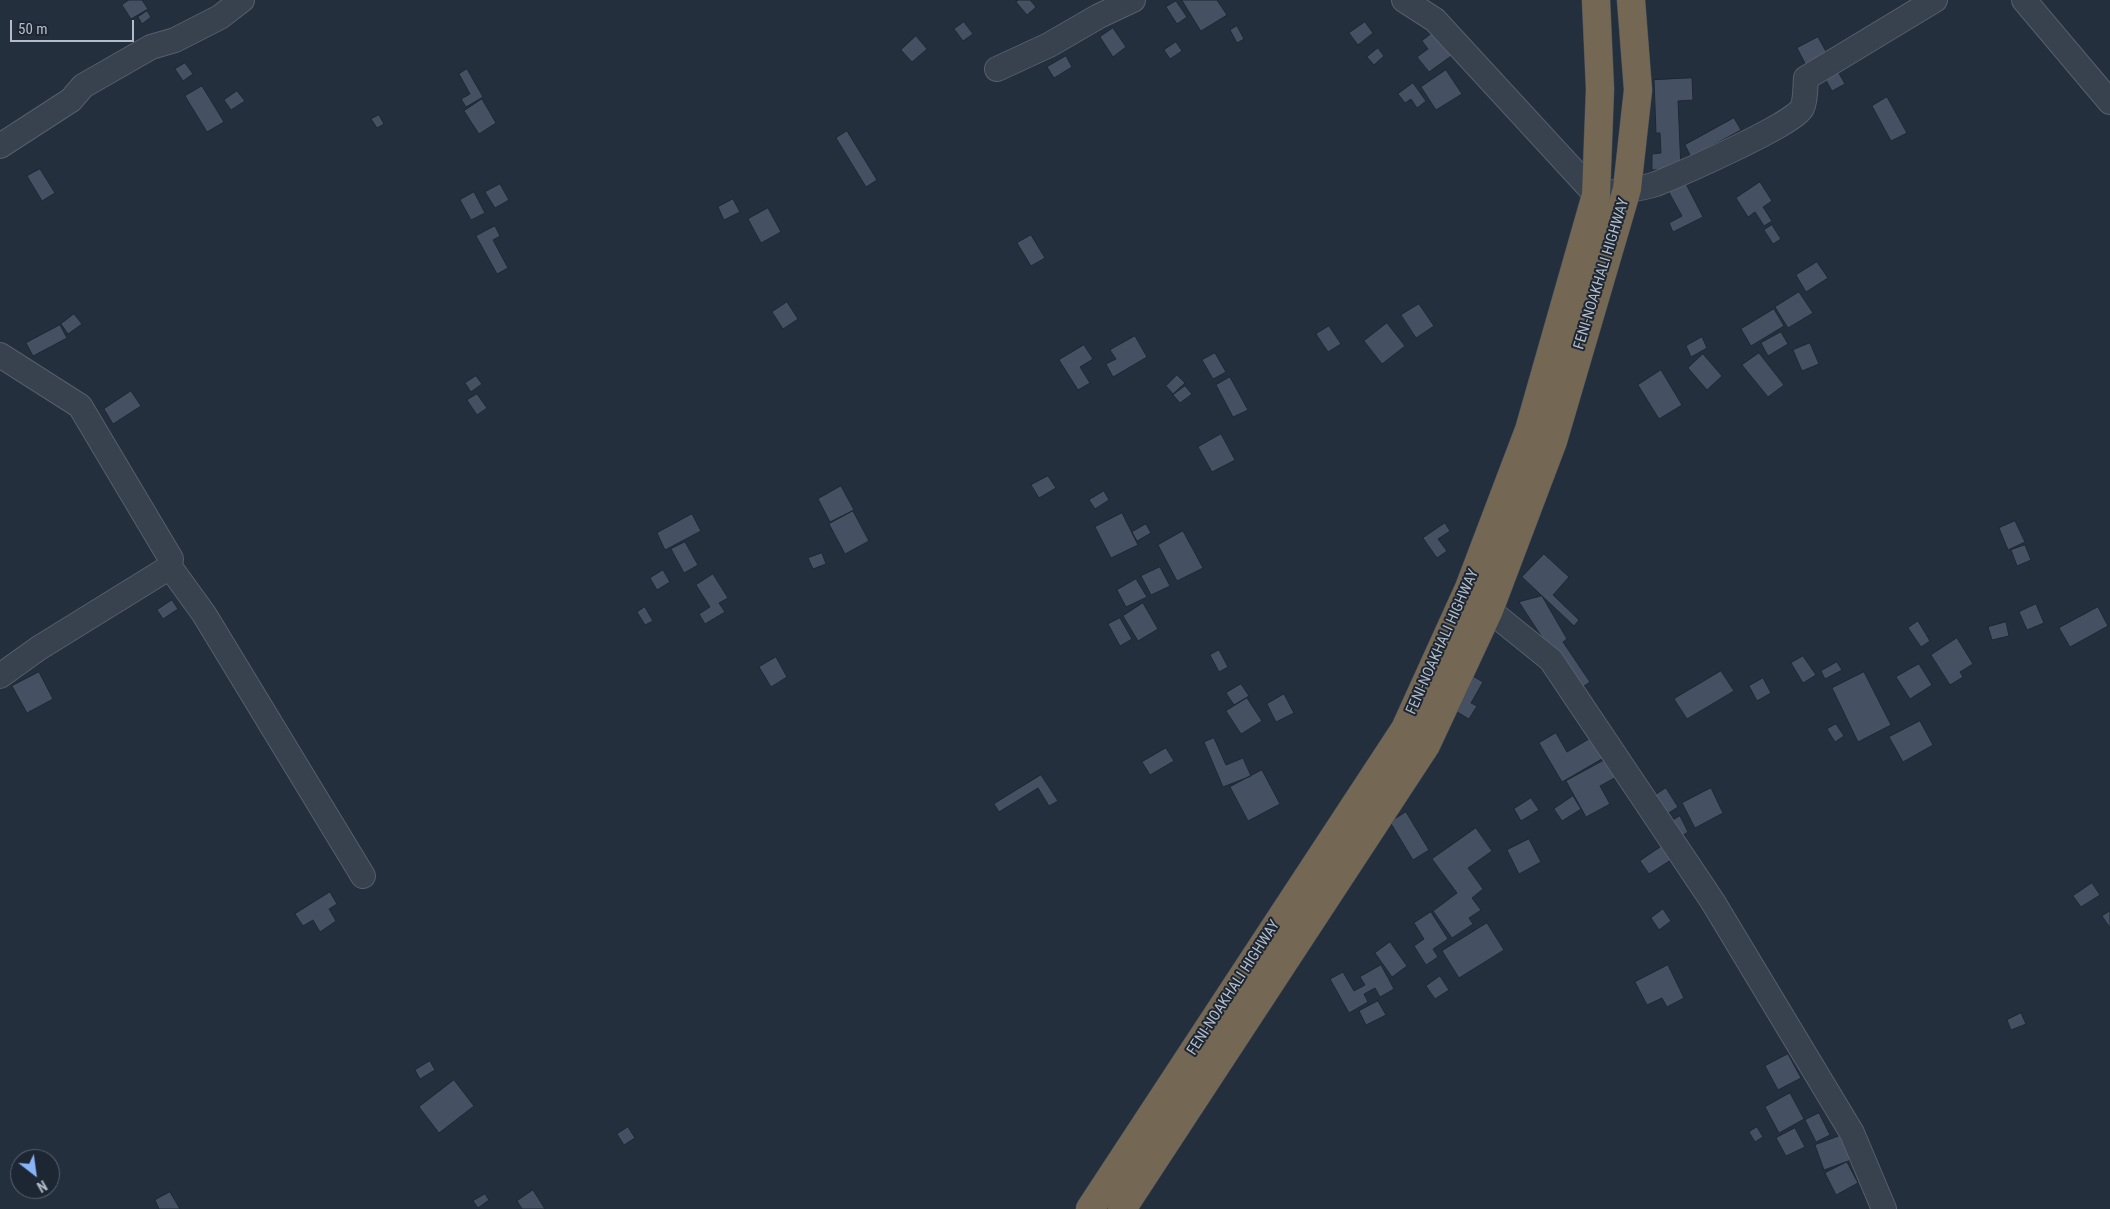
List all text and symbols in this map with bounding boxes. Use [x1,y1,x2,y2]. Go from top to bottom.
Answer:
scale bar [12,10,136,42]
text: 50 m [18,20,48,38]
street label: FENI-NOAKHALI HIGHWAY [1570,196,1634,352]
street label: FENI-NOAKHALI HIGHWAY [1403,567,1483,717]
street label: FENI-NOAKHALI HIGHWAY [1184,917,1284,1059]
north arrow [10,1149,60,1199]
text: N [34,1177,50,1195]

